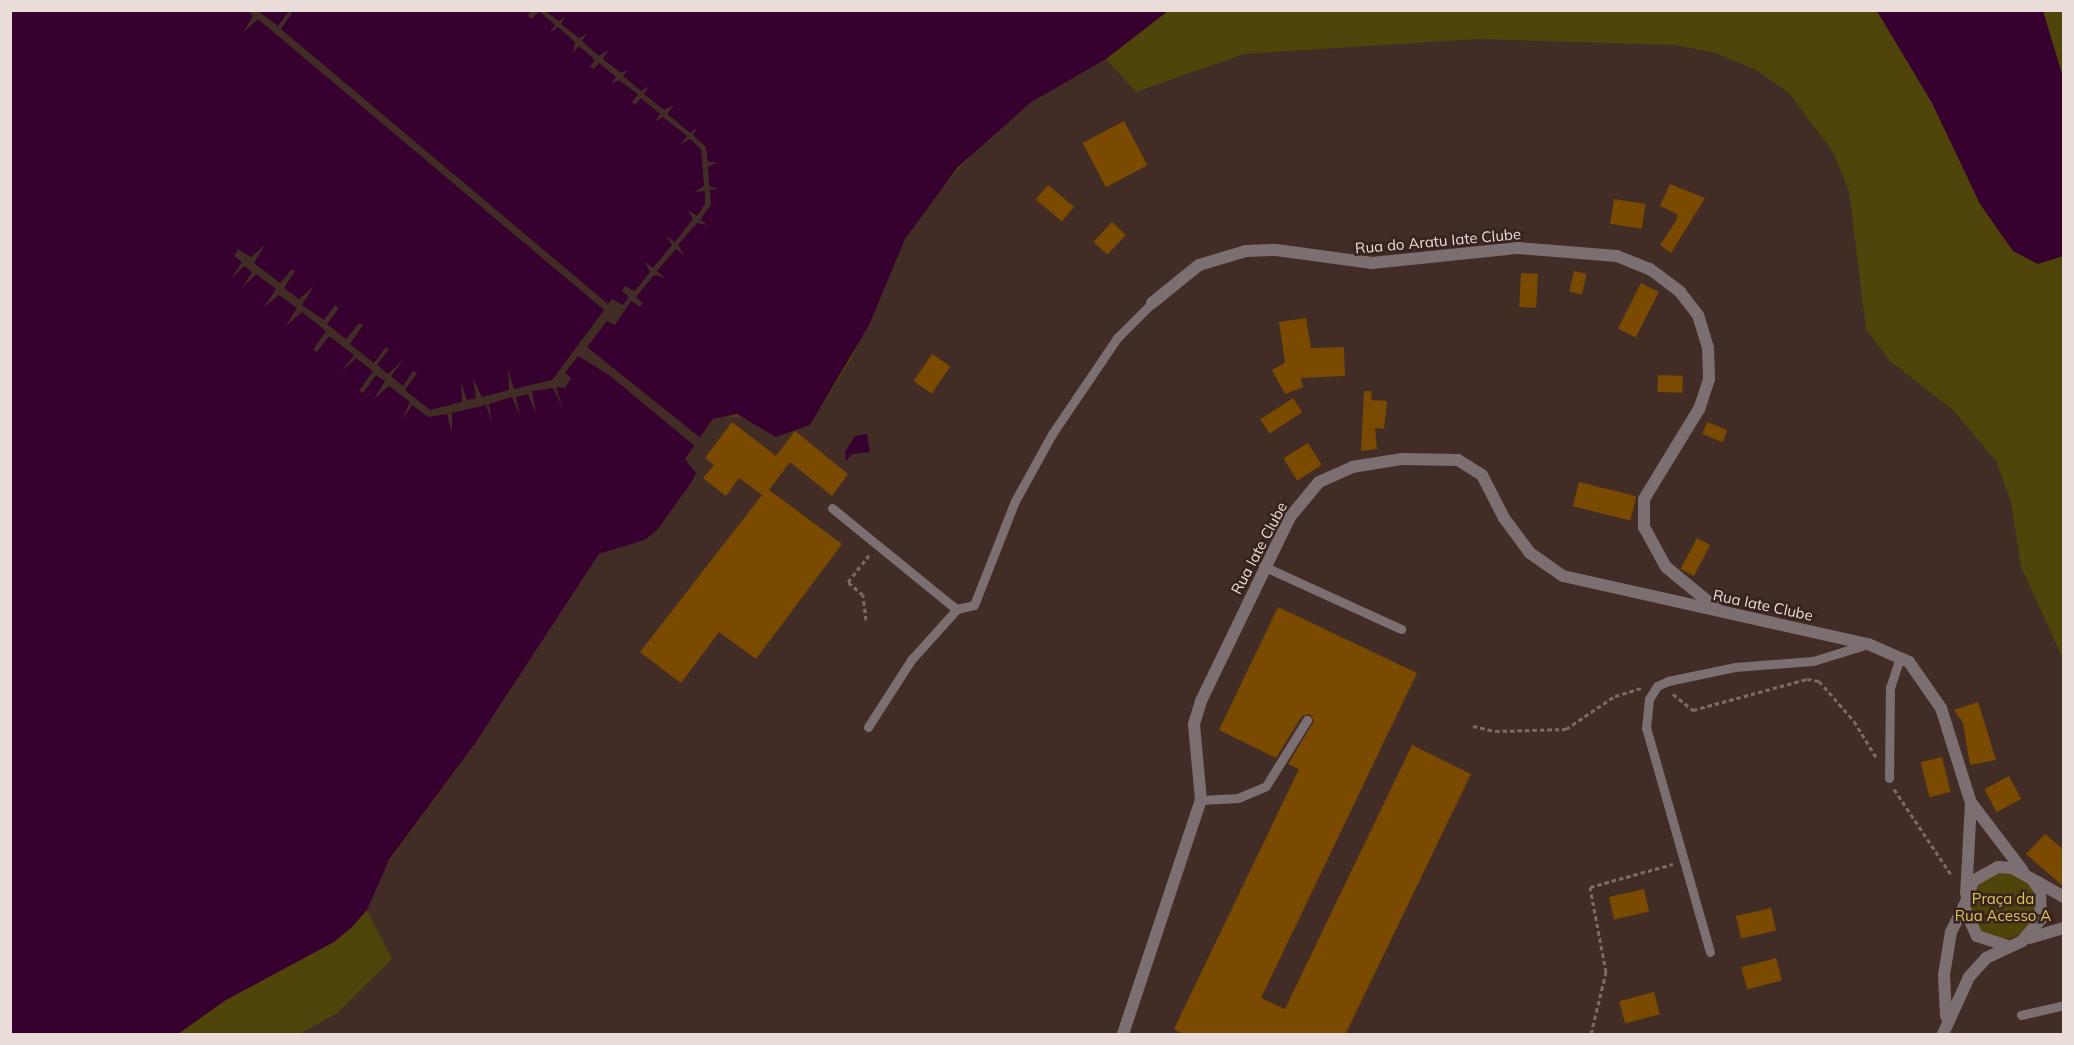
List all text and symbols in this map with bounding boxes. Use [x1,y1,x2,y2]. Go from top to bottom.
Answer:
street label: Rua do Aratu Iate Clube [1354,225,1522,257]
street label: Rua Iate Clube [1227,499,1291,597]
street label: Rua Iate Clube [1711,586,1815,624]
park label: Praça da Rua Acesso A [1955,889,2051,924]

